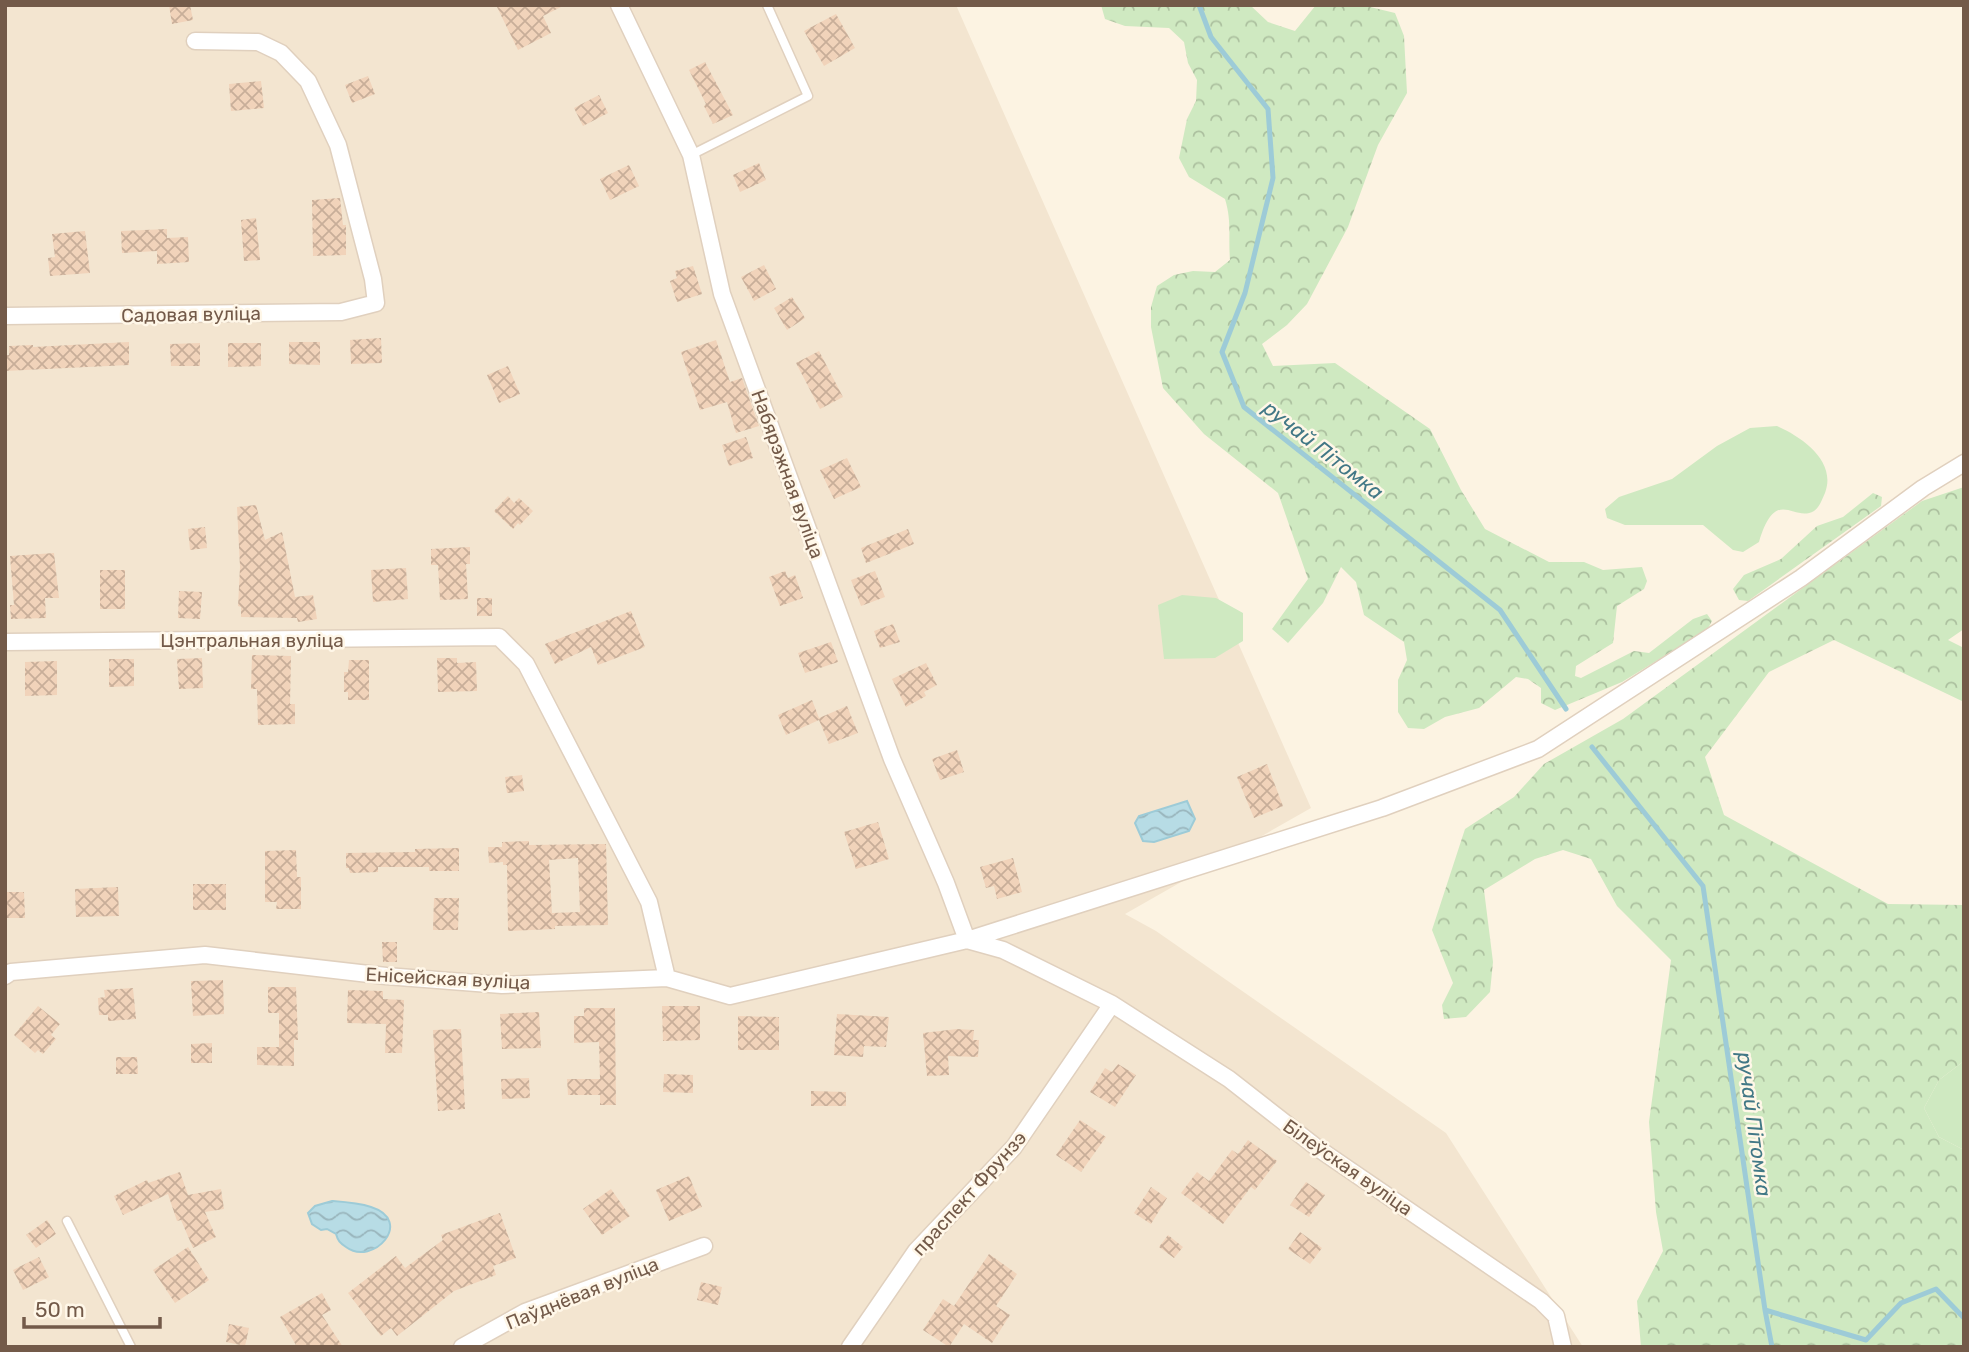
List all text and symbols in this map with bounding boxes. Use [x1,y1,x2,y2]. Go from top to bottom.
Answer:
street label: Садовая вуліца [121,302,261,327]
street label: Набярэжная вуліца [746,387,829,562]
water label: ручай Пітомка [1258,395,1389,504]
street label: Цэнтральная вуліца [160,629,344,652]
street label: Енісейская вуліца [365,963,531,994]
water label: ручай Пітомка [1732,1050,1777,1198]
street label: Білеўская вуліца [1279,1114,1417,1221]
street label: праспект Фрунзэ [907,1126,1031,1260]
street label: Паўднёвая вуліца [503,1252,662,1335]
scale bar [24,1286,161,1330]
text: 50 m [35,1297,85,1322]

